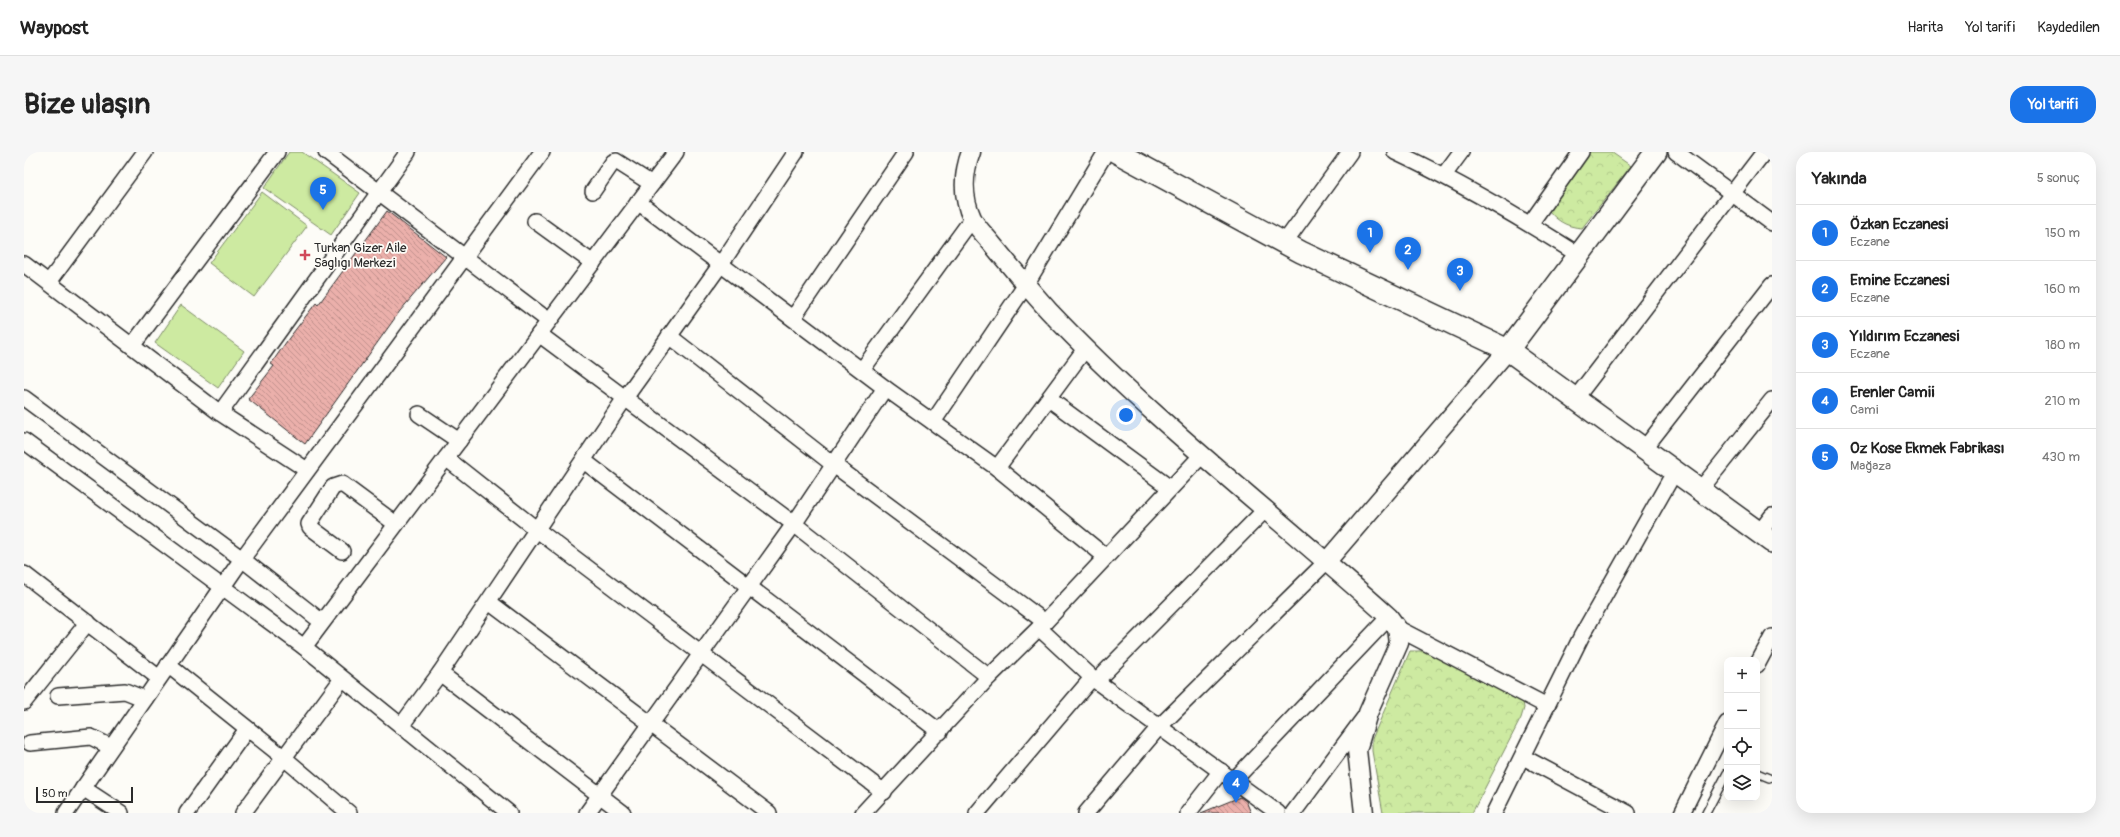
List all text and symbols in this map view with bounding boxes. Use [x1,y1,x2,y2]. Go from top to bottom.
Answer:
text: Waypost [20,16,89,40]
text: Harita [1907,19,1943,36]
text: Yol tarifi [1965,19,2015,36]
text: Kaydedilen [2037,19,2100,36]
button: Yol tarifi [2010,86,2096,123]
text: Bize ulaşın [24,87,150,122]
text: Yakında [1812,168,1867,189]
text: 5 sonuç [2037,170,2080,186]
pin: 5 [310,177,336,210]
text: Özkan Eczanesi [1850,215,1948,234]
pin: 1 [1357,220,1383,253]
text: 1 [1822,225,1828,241]
text: 150 m [2045,225,2080,241]
text: Eczane [1850,234,1890,250]
pin: 2 [1395,237,1421,270]
place label: Turkan Gizer Aile Saglıgı Merkezi [314,240,407,271]
marker: Turkan Gizer Aile Saglıgı Merkezi [299,249,311,261]
pin: 3 [1447,258,1473,291]
text: Emine Eczanesi [1850,271,1949,290]
text: 2 [1821,281,1829,297]
text: 160 m [2044,281,2080,297]
text: Eczane [1850,290,1890,306]
text: Yıldırım Eczanesi [1850,327,1959,346]
text: 3 [1821,337,1829,353]
text: 180 m [2045,337,2080,353]
text: Eczane [1850,346,1890,362]
text: Erenler Camii [1850,383,1934,402]
text: 4 [1821,393,1829,409]
text: 210 m [2044,393,2080,409]
text: Cami [1850,402,1879,418]
your location [1116,405,1136,425]
text: Oz Kose Ekmek Fabrikası [1850,439,2005,458]
text: 5 [1821,449,1829,465]
text: 430 m [2042,449,2080,465]
text: Mağaza [1850,458,1891,474]
map controls [1724,657,1760,801]
button: + [1724,657,1760,693]
button: − [1724,693,1760,729]
button: locate [1724,729,1760,765]
button: layers [1724,765,1760,801]
pin: 4 [1223,770,1249,803]
scale bar [36,785,133,804]
text: 50 m [42,787,68,800]

